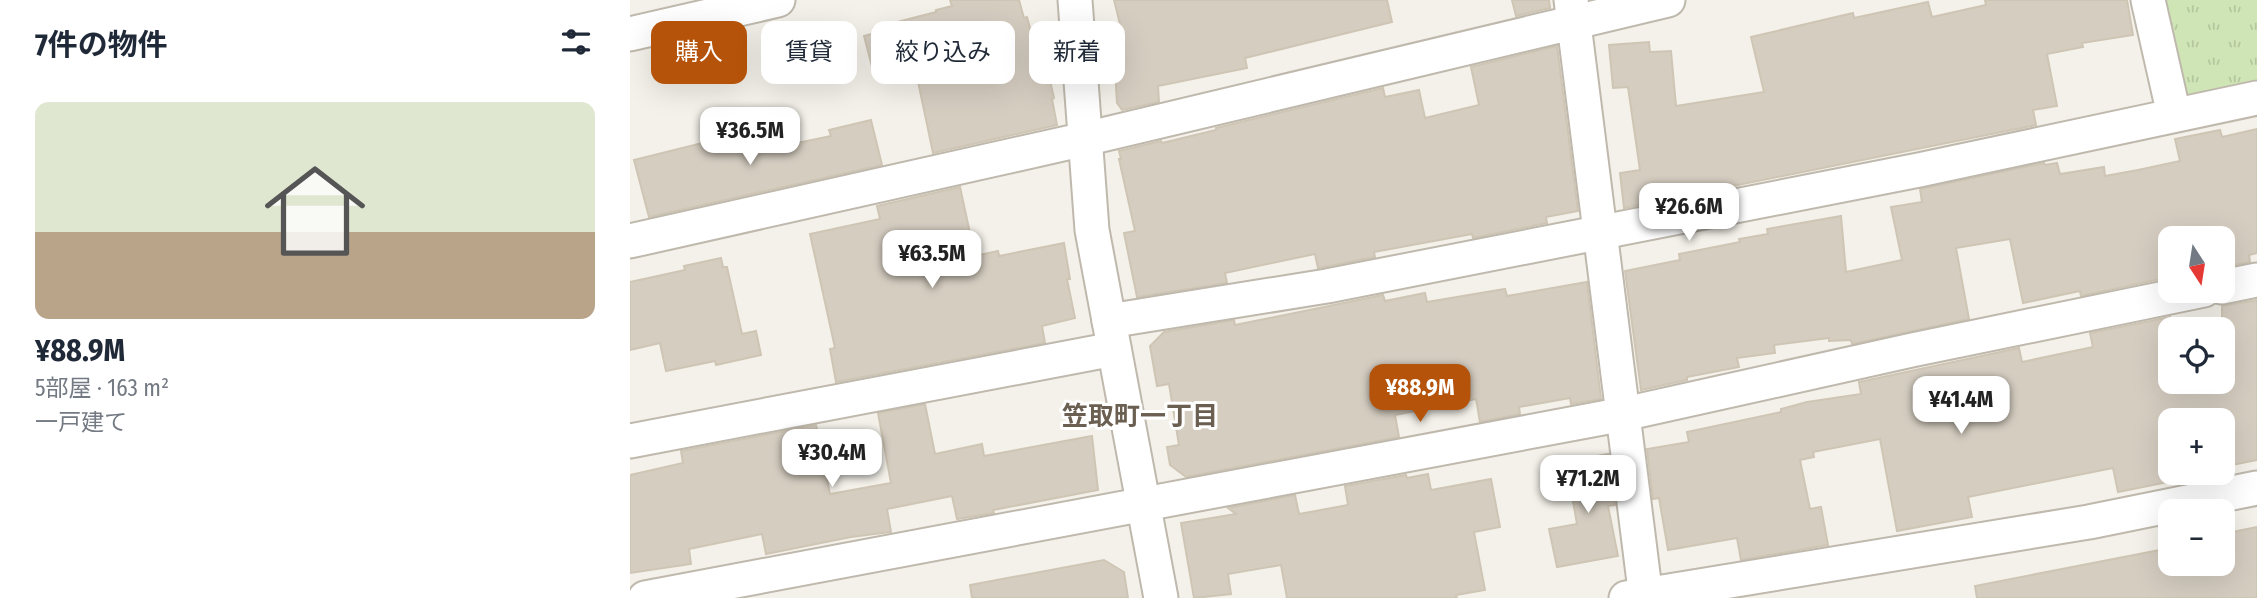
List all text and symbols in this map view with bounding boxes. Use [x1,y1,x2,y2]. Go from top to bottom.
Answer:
chip: 購入 [651,21,747,84]
chip: 賃貸 [761,21,857,84]
chip: 絞り込み [871,21,1015,84]
chip: 新着 [1029,21,1125,84]
icon: filters [557,23,595,61]
text: 7件の物件 [35,27,168,63]
pin: ¥36.5M [693,108,807,167]
text: ¥36.5M [716,116,784,144]
icon: home [252,148,378,274]
pin: ¥26.6M [1632,184,1746,243]
text: ¥26.6M [1655,192,1723,220]
north arrow [2158,226,2235,303]
map controls [2158,226,2235,576]
pin: ¥63.5M [875,230,989,290]
text: ¥63.5M [898,239,966,267]
button: locate [2158,317,2235,394]
text: ¥88.9M [35,333,125,369]
pin: ¥88.9M [1363,364,1477,424]
text: ¥88.9M [1385,373,1455,401]
text: 5部屋 · 163 m² [35,374,169,402]
pin: ¥41.4M [1904,376,2018,436]
text: ¥41.4M [1929,385,1993,413]
district label: 笠取町一丁目 [1062,401,1218,432]
text: 一戸建て [35,408,127,436]
button: + [2158,408,2235,485]
pin: ¥30.4M [775,430,889,489]
text: ¥30.4M [798,438,866,466]
pin: ¥71.2M [1531,456,1645,515]
text: ¥71.2M [1556,464,1620,492]
button: − [2158,499,2235,576]

